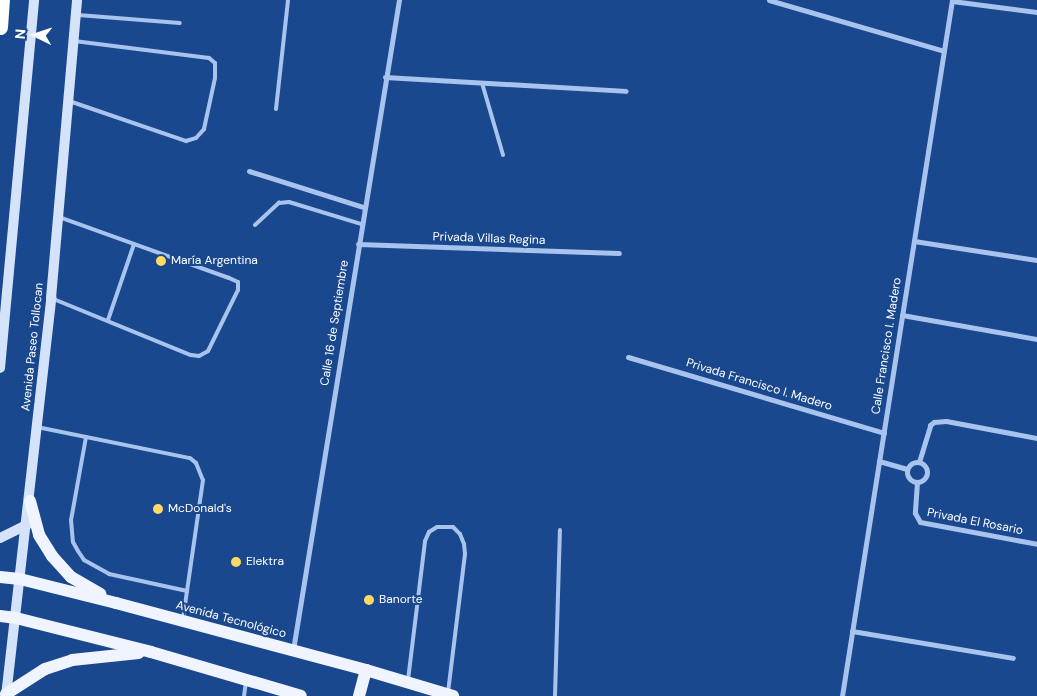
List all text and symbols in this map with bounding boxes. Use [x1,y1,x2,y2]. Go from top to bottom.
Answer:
north arrow [10,10,60,60]
text: N [11,28,29,40]
street label: Privada Villas Regina [432,230,546,248]
place label: María Argentina [171,254,258,268]
marker: María Argentina [155,255,167,267]
street label: Calle 16 de Septiembre [318,259,352,387]
street label: Calle Francisco I. Madero [869,277,905,415]
street label: Avenida Paseo Tollocan [19,282,47,412]
street label: Privada Francisco I. Madero [684,356,834,414]
place label: McDonald's [168,502,232,516]
marker: McDonald's [152,503,164,515]
street label: Privada El Rosario [926,506,1024,538]
place label: Elektra [246,555,284,569]
marker: Elektra [230,556,242,568]
place label: Banorte [379,593,423,607]
marker: Banorte [363,594,375,606]
street label: Avenida Tecnológico [174,598,288,642]

